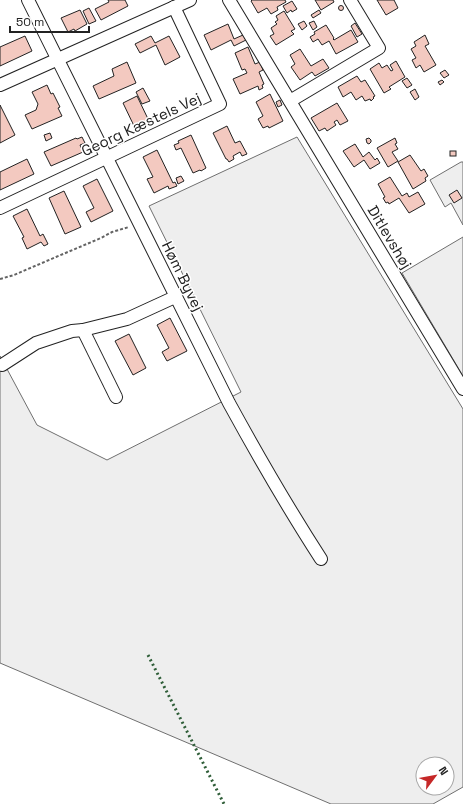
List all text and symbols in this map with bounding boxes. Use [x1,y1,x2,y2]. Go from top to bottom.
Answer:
scale bar [10,8,89,34]
text: 50 m [16,14,44,30]
street label: Georg Kæstels Vej [78,88,204,160]
street label: Ditlevshøj [364,202,416,272]
street label: Høm Byvej [158,238,208,314]
north arrow [415,756,455,796]
text: N [436,764,451,778]

